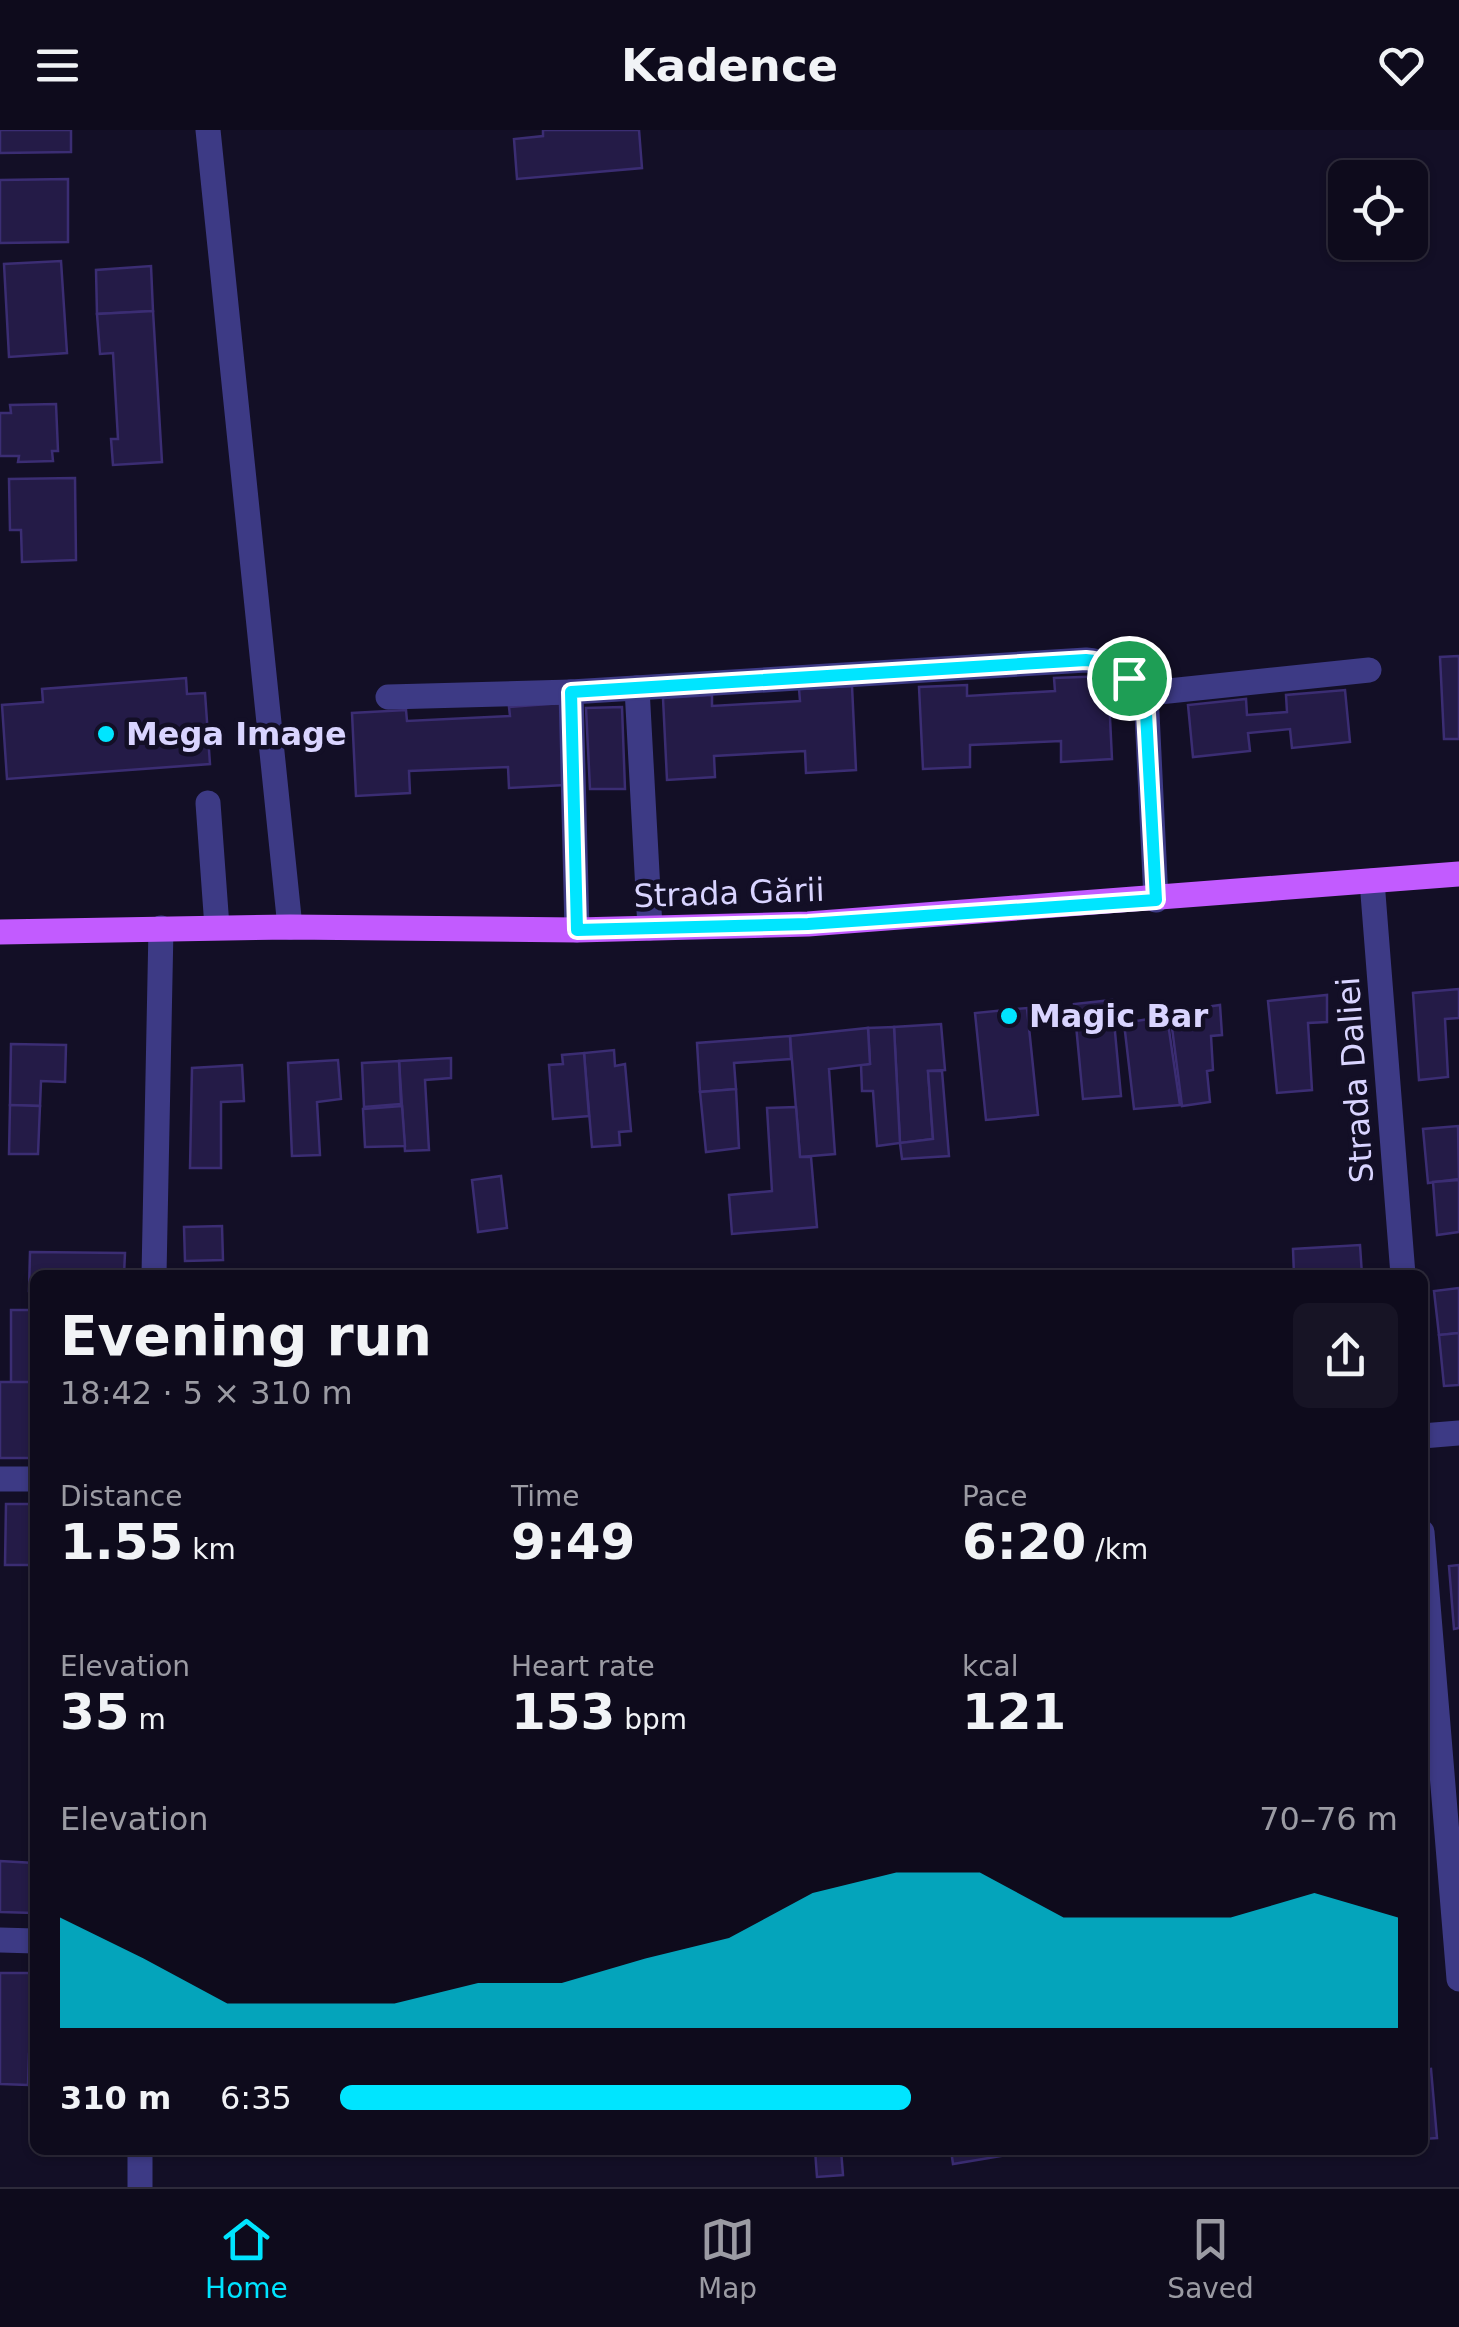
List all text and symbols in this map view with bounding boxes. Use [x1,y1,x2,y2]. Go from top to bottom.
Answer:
icon: menu [30,38,85,93]
icon: heart [1374,38,1429,93]
text: Kadence [621,39,838,92]
map controls [1328,160,1428,260]
button: locate [1328,160,1428,260]
pin [1087,636,1172,721]
icon: arrive [1102,651,1157,706]
place label: Mega Image [126,715,347,753]
marker: Mega Image [95,723,117,745]
street label: Strada Gării [633,871,825,915]
street label: Strada Daliei [1329,976,1381,1184]
place label: Magic Bar [1029,997,1208,1035]
marker: Magic Bar [998,1005,1020,1027]
button: share [1293,1303,1398,1408]
text: Evening run [60,1304,432,1368]
text: 18:42 · 5 × 310 m [60,1374,353,1412]
text: Distance [60,1480,182,1513]
text: Time [511,1480,580,1513]
text: Pace [962,1480,1027,1513]
text: 1.55 [60,1513,183,1571]
text: 9:49 [511,1513,635,1571]
text: 6:20 [962,1513,1086,1571]
text: km [183,1533,236,1566]
text: /km [1086,1533,1148,1566]
text: Elevation [60,1650,190,1683]
text: Heart rate [511,1650,655,1683]
text: kcal [962,1650,1019,1683]
text: 35 [60,1683,130,1741]
text: 153 [511,1683,615,1741]
text: 121 [962,1683,1066,1741]
text: m [130,1703,166,1736]
text: bpm [615,1703,687,1736]
text: Elevation [60,1800,209,1838]
text: 70–76 m [1259,1800,1398,1838]
text: 310 m [60,2079,171,2117]
text: 6:35 [220,2079,292,2117]
tab: Home [205,2212,288,2305]
tab: Map [698,2212,757,2305]
tab: Saved [1167,2212,1254,2305]

